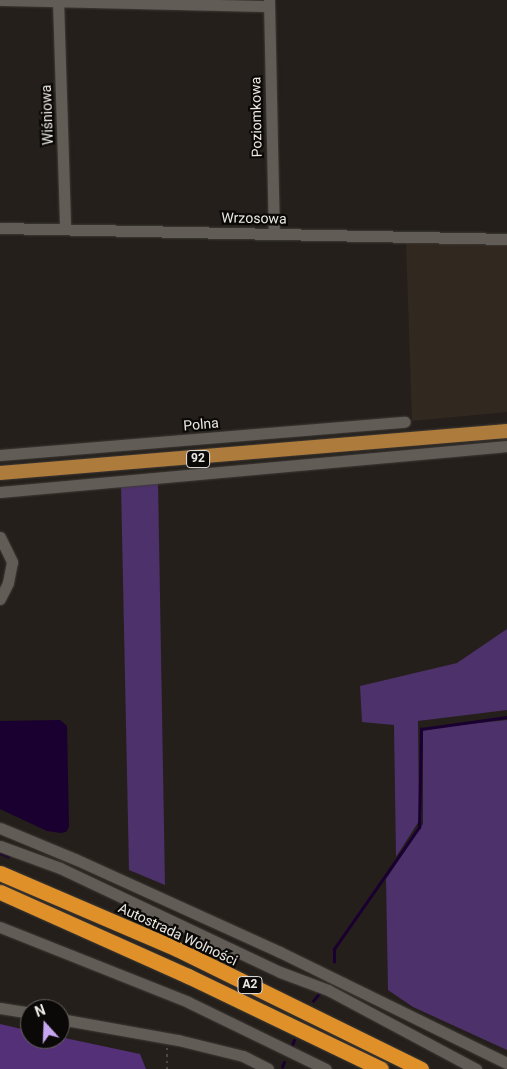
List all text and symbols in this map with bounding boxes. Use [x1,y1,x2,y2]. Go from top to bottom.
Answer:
street label: Poziomkowa [247,77,265,157]
street label: Wiśniowa [38,85,56,145]
street label: Wrzosowa [221,209,287,227]
street label: Polna [183,414,219,434]
road number: 92 [186,449,210,468]
street label: Autostrada Wolności [116,899,240,969]
road number: A2 [238,976,262,994]
north arrow [20,999,70,1049]
text: N [33,1002,48,1020]

